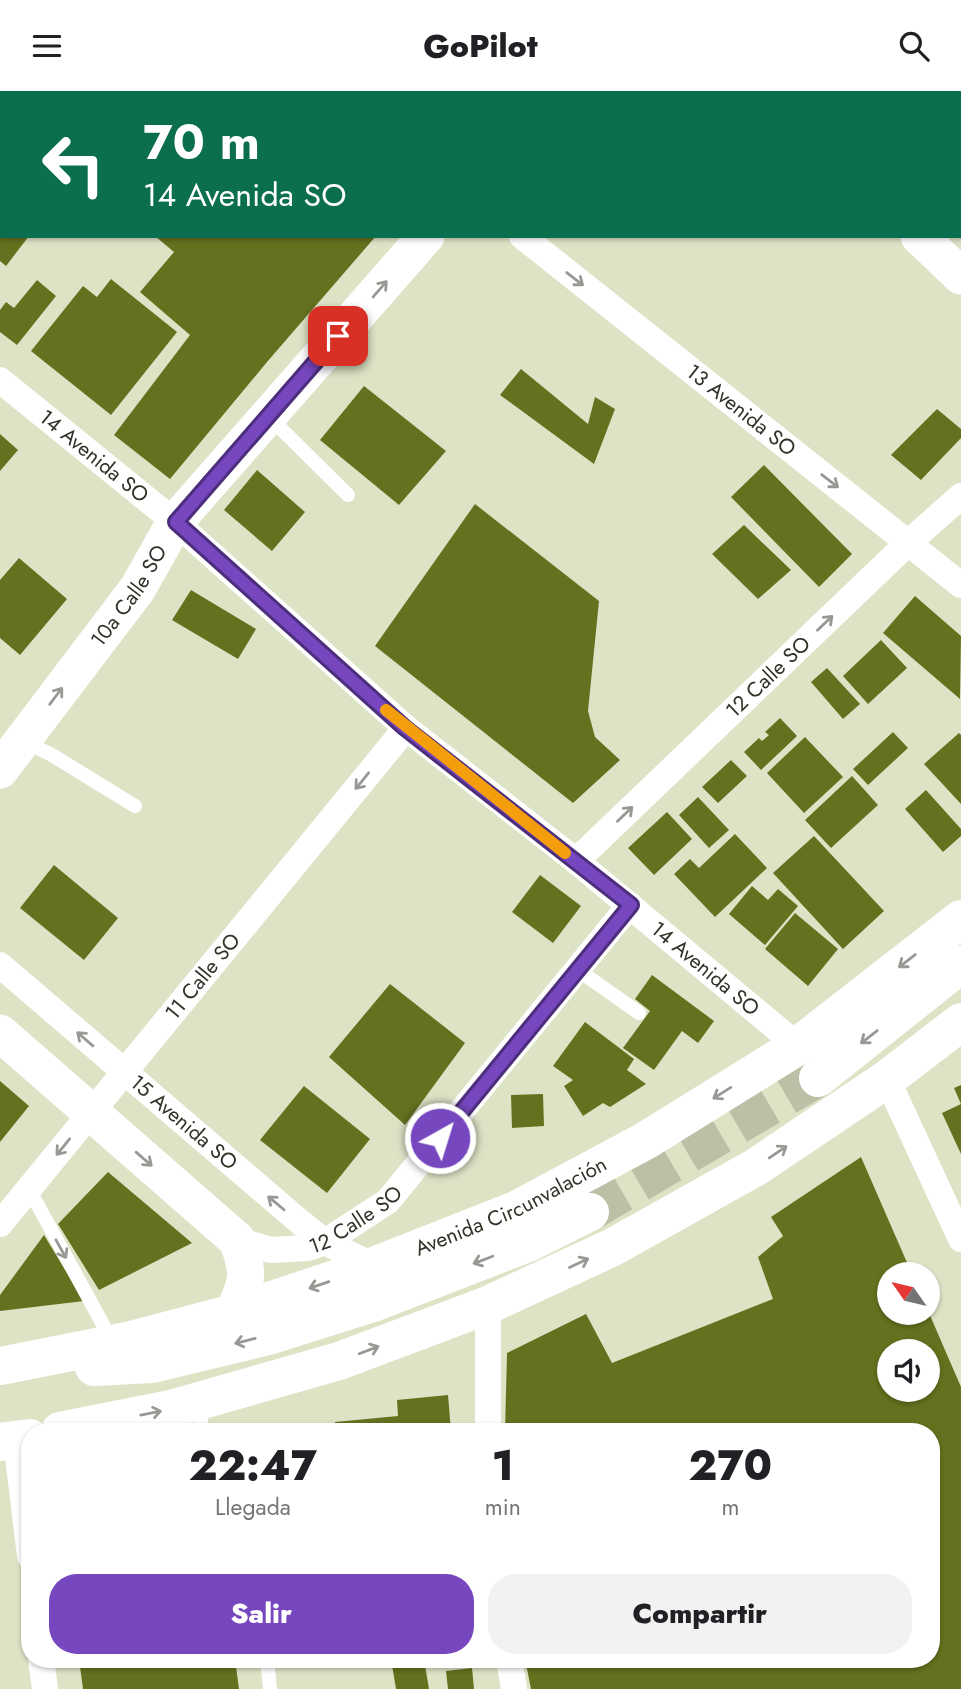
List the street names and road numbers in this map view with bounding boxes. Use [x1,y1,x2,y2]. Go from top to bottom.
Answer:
street label: 13 Avenida SO [680,357,803,463]
street label: 14 Avenida SO [33,403,155,510]
street label: 10a Calle SO [84,539,174,653]
street label: 12 Calle SO [719,629,817,725]
street label: 14 Avenida SO [644,914,766,1023]
street label: 11 Calle SO [158,926,247,1026]
street label: 15 Avenida SO [123,1068,244,1177]
street label: Avenida Circunvalación [410,1149,612,1263]
street label: 12 Calle SO [305,1179,410,1262]

